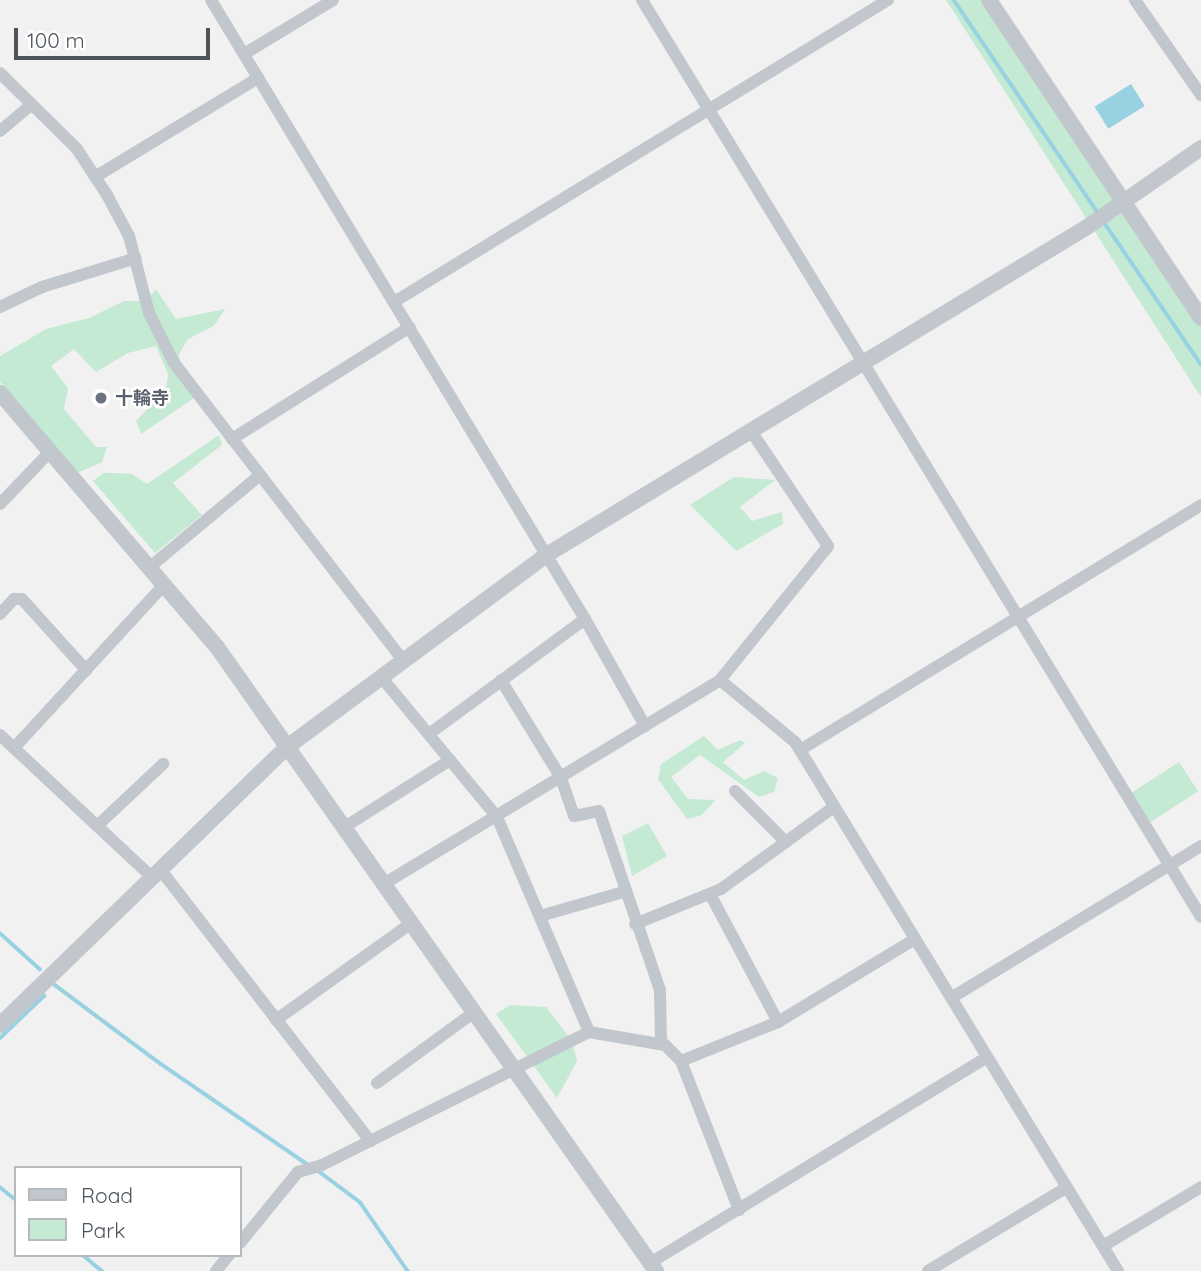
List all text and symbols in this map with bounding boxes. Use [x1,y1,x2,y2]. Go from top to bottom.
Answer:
scale bar [18,14,214,58]
text: 100 m [27,27,85,53]
place label: 十輪寺 [115,387,169,409]
marker: 十輪寺 [93,390,109,406]
legend [14,1166,242,1257]
text: Road [81,1182,133,1208]
text: Park [81,1217,125,1243]

